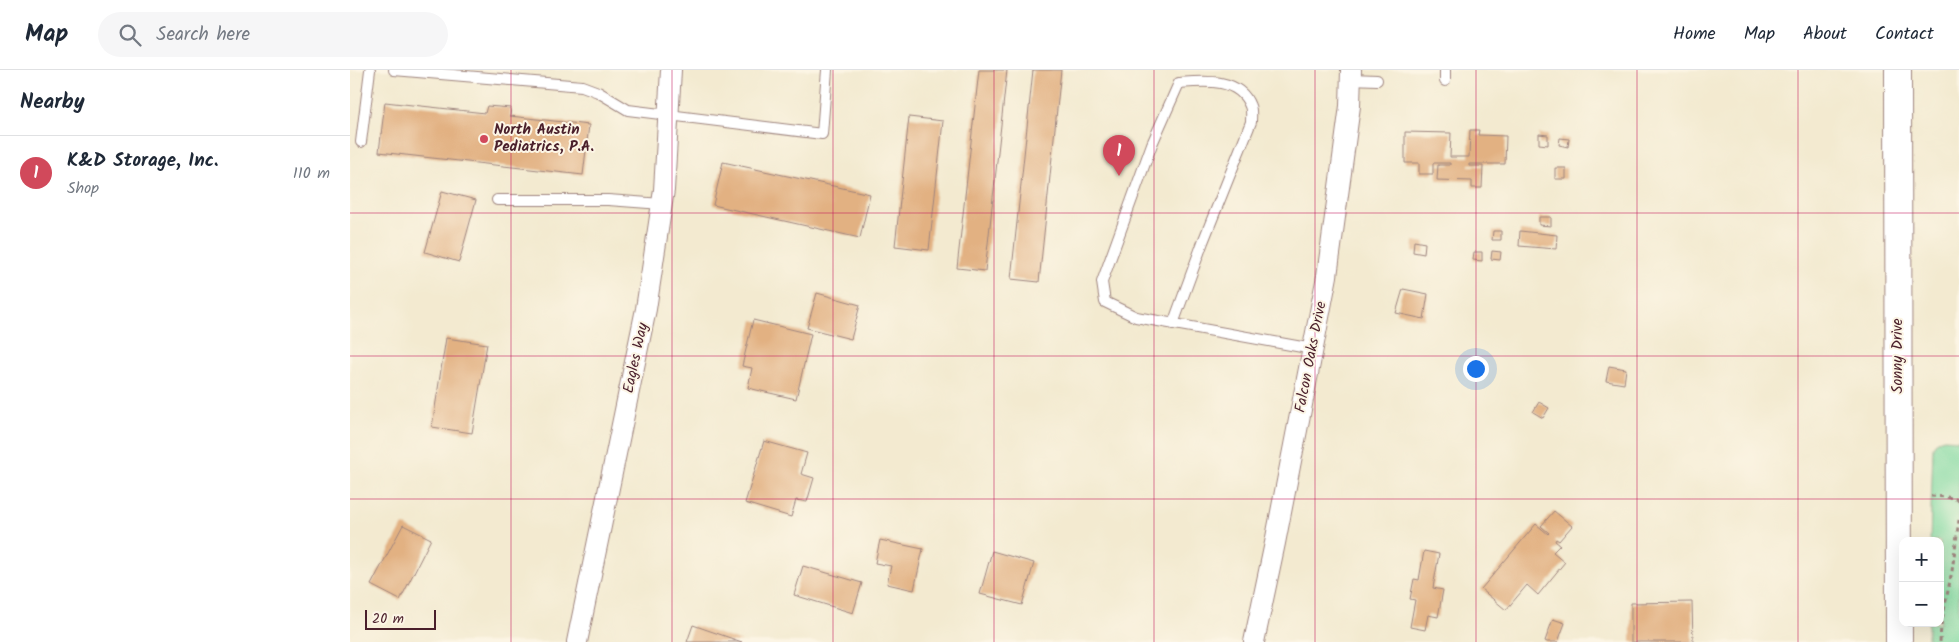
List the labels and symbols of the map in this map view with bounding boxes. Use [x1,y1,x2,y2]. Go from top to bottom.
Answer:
place label: North Austin Pediatrics, P.A. [494,118,594,159]
marker: North Austin Pediatrics, P.A. [478,133,490,145]
pin: 1 [1103,135,1135,176]
street label: Falcon Oaks Drive [1288,299,1334,415]
street label: Sonny Drive [1886,318,1910,394]
street label: Eagles Way [617,320,655,396]
your location [1463,356,1489,382]
scale bar [365,607,436,630]

